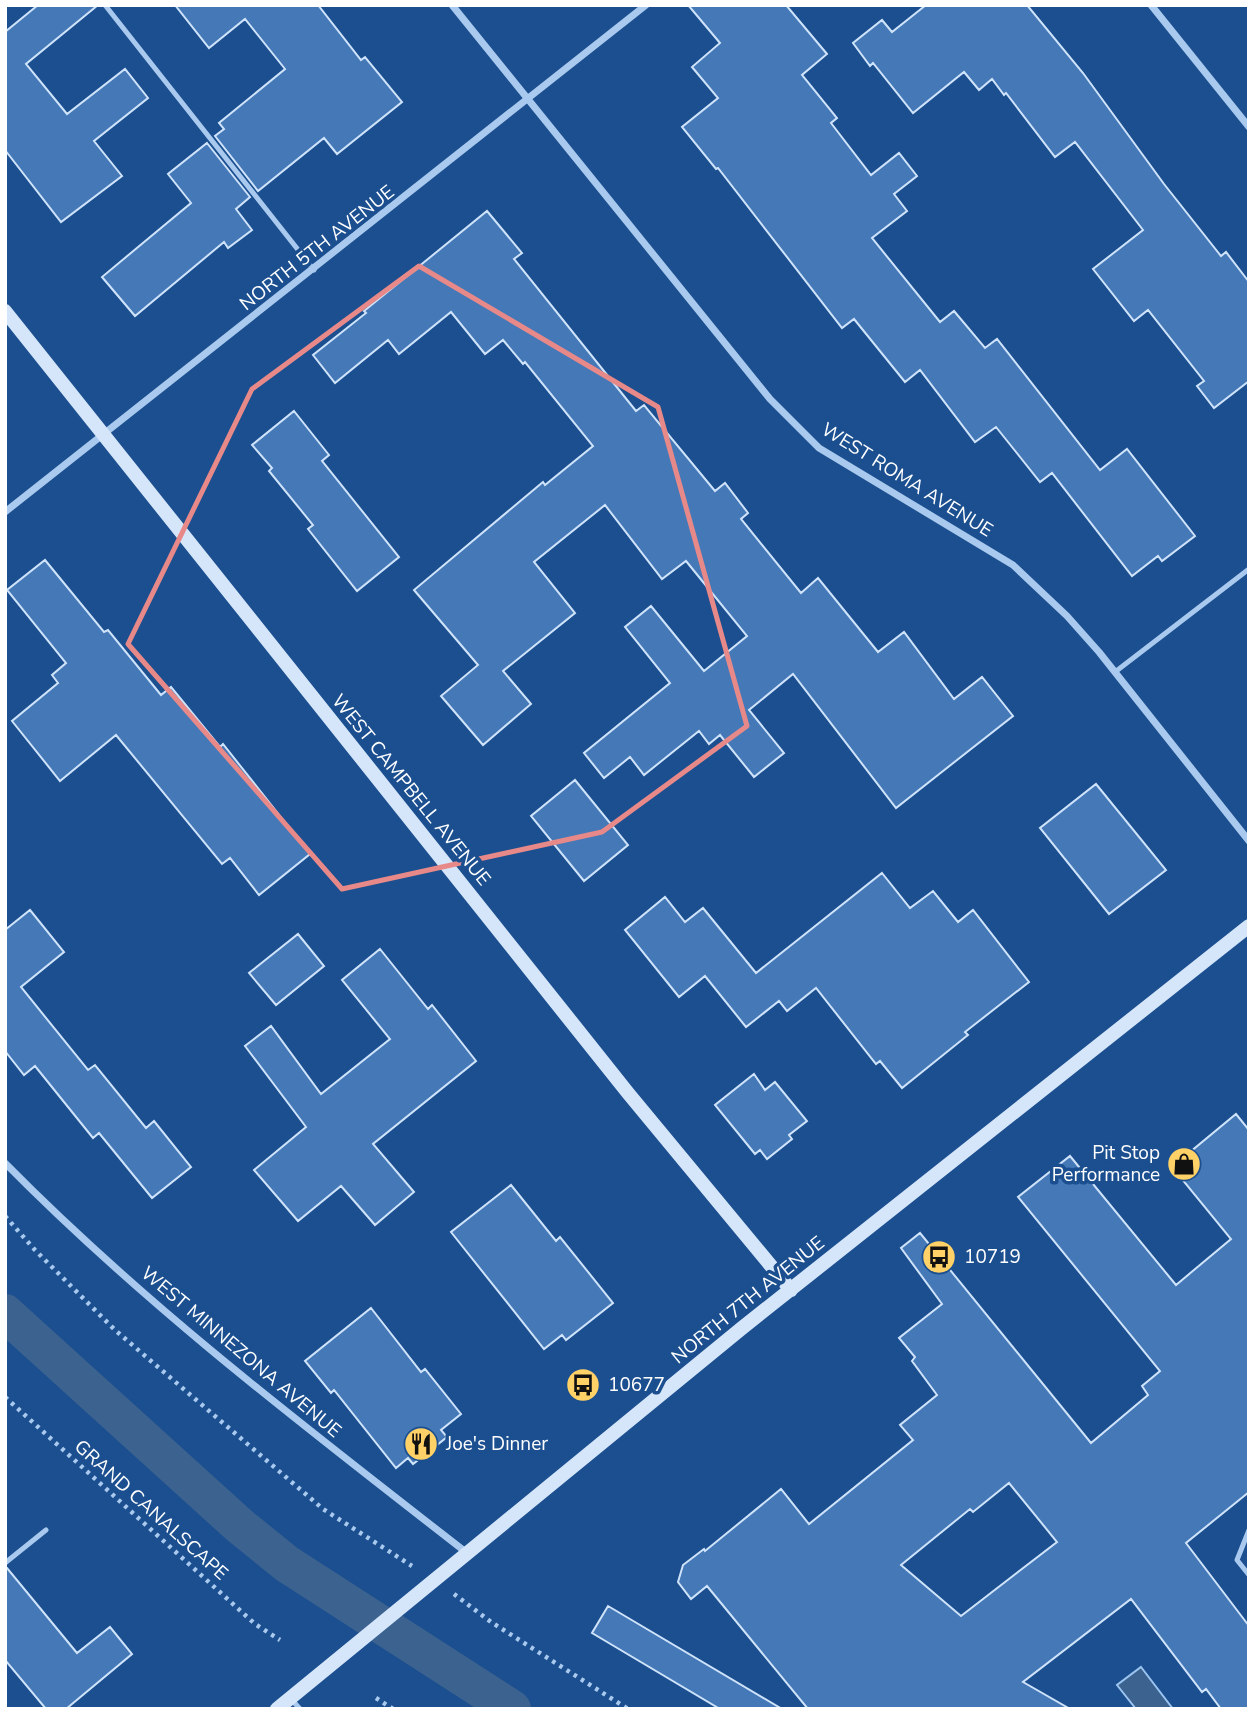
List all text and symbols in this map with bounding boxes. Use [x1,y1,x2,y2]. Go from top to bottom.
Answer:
street label: NORTH 5TH AVENUE [234,179,400,317]
street label: WEST ROMA AVENUE [816,417,998,543]
street label: WEST CAMPBELL AVENUE [326,689,496,891]
place label: Pit Stop Performance [1052,1140,1160,1188]
shop icon: Pit Stop Performance [1165,1145,1203,1183]
street label: NORTH 7TH AVENUE [666,1230,830,1370]
bus stop icon: 10719 [920,1238,958,1276]
place label: 10719 [964,1244,1021,1270]
street label: WEST MINNEZONA AVENUE [135,1260,347,1444]
bus stop icon: 10677 [564,1366,602,1404]
place label: 10677 [608,1372,665,1398]
restaurant icon: Joe's Dinner [402,1425,440,1463]
place label: Joe's Dinner [445,1431,548,1457]
street label: GRAND CANALSCAPE [69,1434,233,1586]

